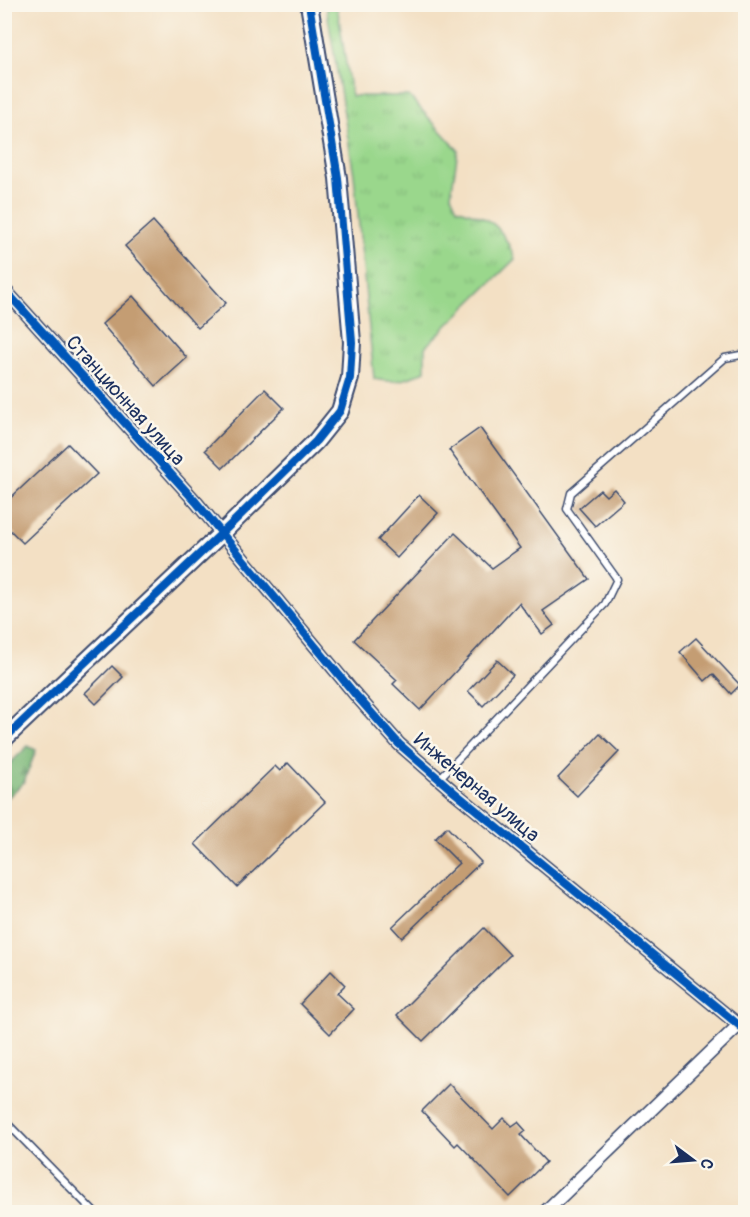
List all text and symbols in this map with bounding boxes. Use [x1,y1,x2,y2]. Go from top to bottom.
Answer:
street label: Станционная улица [61,330,191,471]
street label: Инженерная улица [409,727,545,847]
north arrow [663,1130,723,1190]
text: С [695,1156,717,1171]

